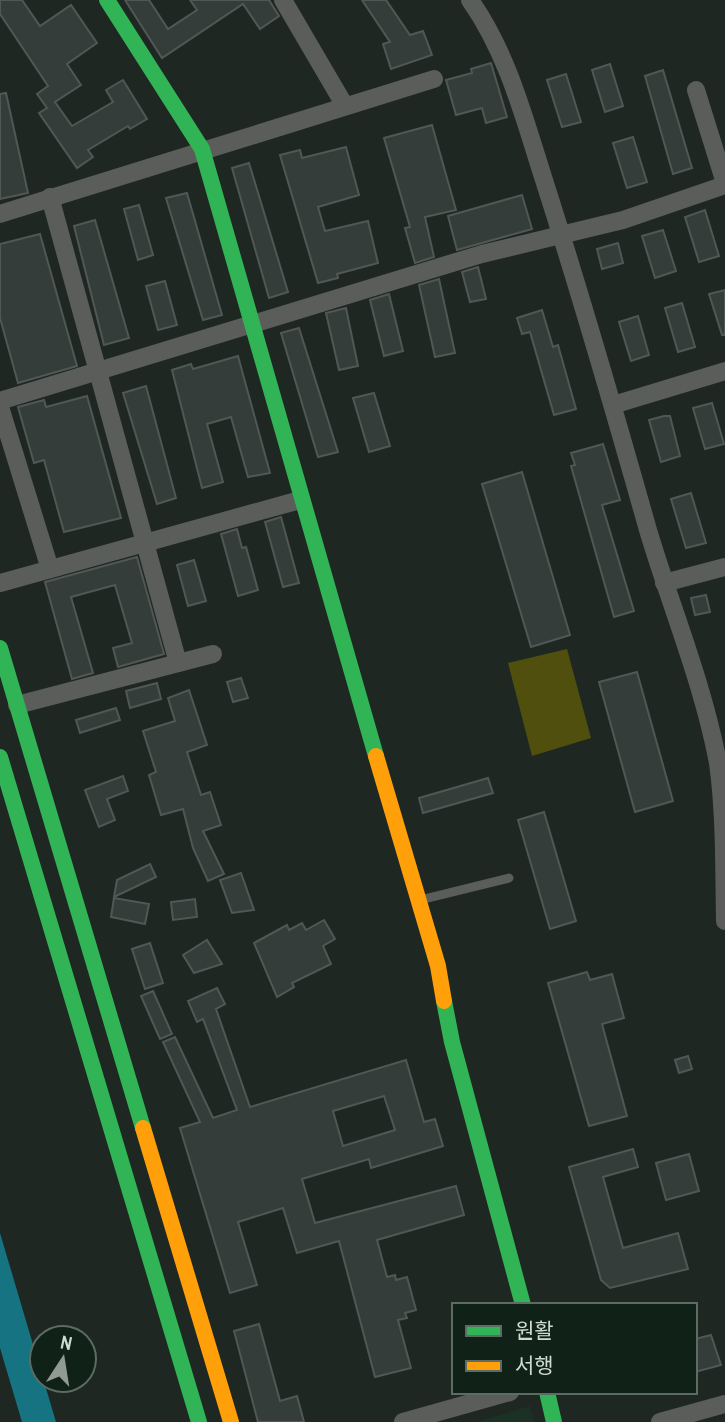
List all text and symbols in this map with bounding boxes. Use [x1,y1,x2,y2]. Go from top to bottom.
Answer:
legend [452,1303,697,1394]
text: 원활 [515,1316,554,1345]
north arrow [28,1324,98,1394]
text: N [58,1328,75,1356]
text: 서행 [515,1351,554,1380]

